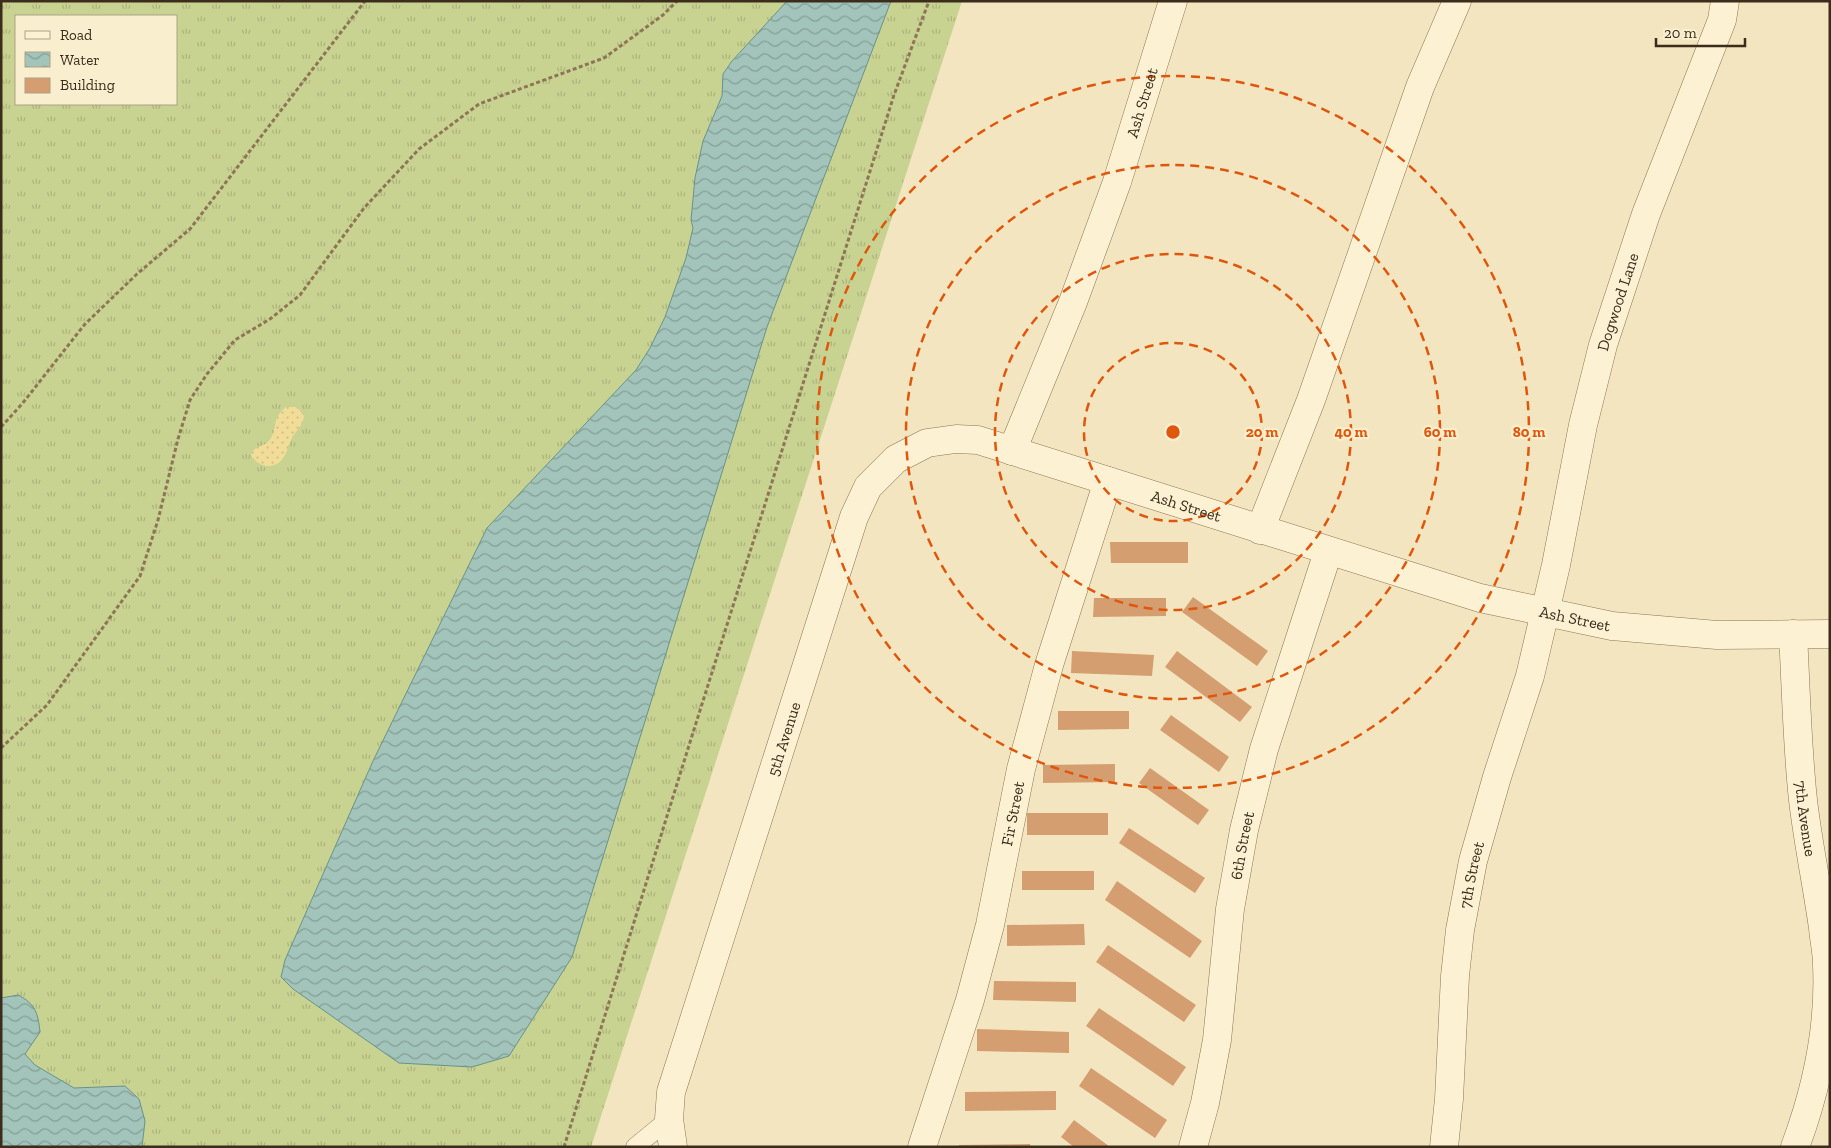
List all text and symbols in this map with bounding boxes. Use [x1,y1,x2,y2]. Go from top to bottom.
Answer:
legend [15,15,178,105]
scale bar [1656,15,1745,47]
text: 20 m [1664,24,1697,42]
text: Road [60,26,93,44]
text: Water [60,51,100,69]
street label: Ash Street [1122,65,1161,140]
text: Building [60,76,115,94]
street label: Dogwood Lane [1592,250,1642,353]
centre of rings [1164,423,1182,441]
text: 20 m [1246,423,1278,441]
text: 40 m [1334,423,1368,441]
text: 60 m [1424,423,1456,441]
text: 80 m [1513,423,1545,441]
street label: Ash Street [1149,486,1224,525]
street label: Ash Street [1538,601,1612,635]
street label: 5th Avenue [763,699,804,778]
street label: Fir Street [996,779,1028,848]
street label: 7th Avenue [1792,780,1821,858]
street label: 6th Street [1226,809,1258,881]
street label: 7th Street [1455,839,1488,910]

